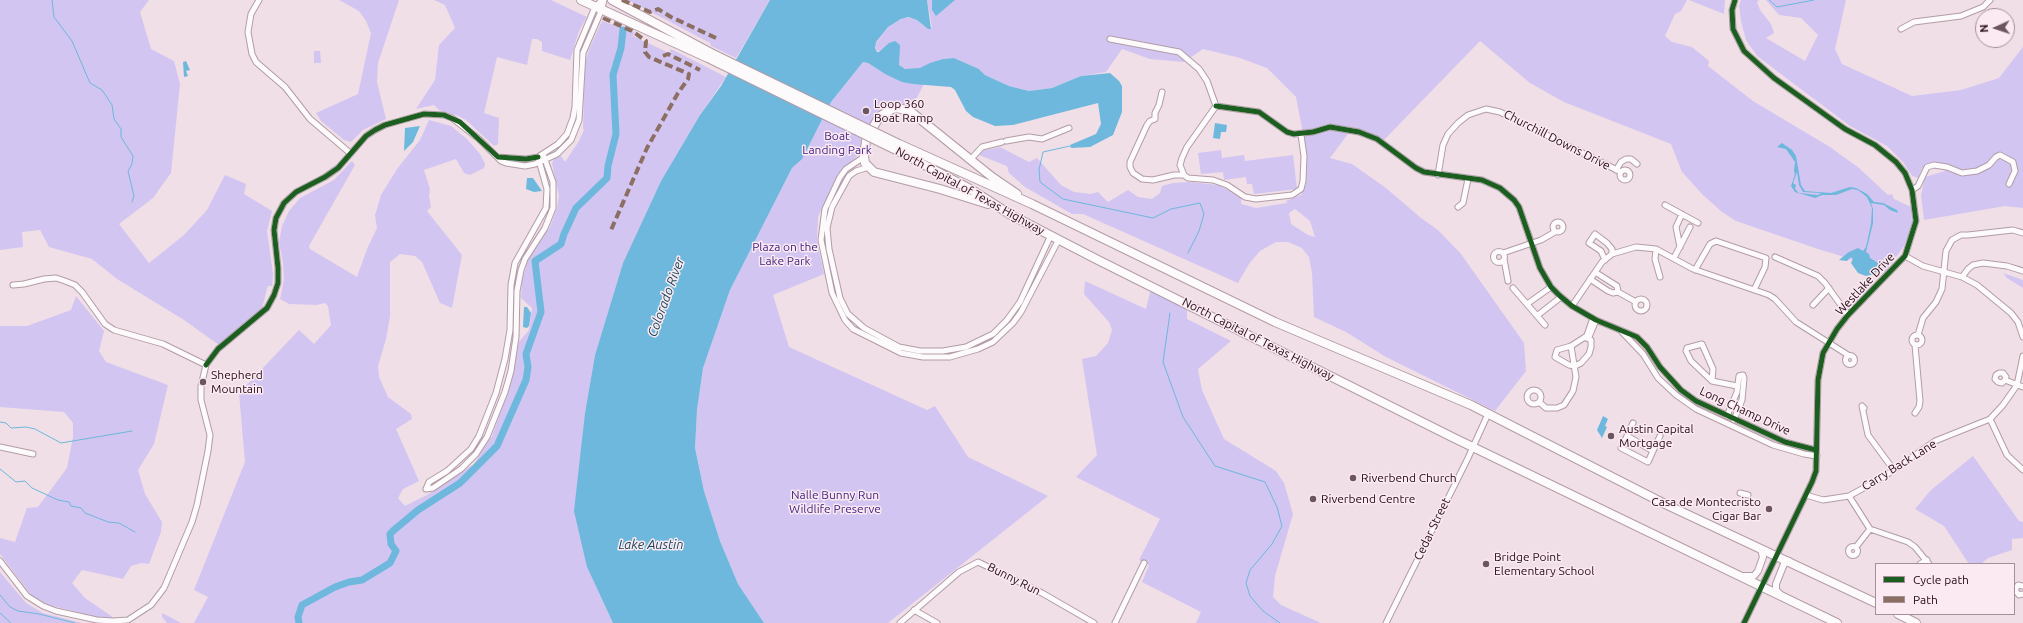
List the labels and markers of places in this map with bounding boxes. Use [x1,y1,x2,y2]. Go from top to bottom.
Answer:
place label: Loop 360 Boat Ramp [874,97,933,125]
marker: Loop 360 Boat Ramp [861,106,871,116]
place label: Shepherd Mountain [211,368,263,396]
marker: Shepherd Mountain [198,377,208,387]
place label: Austin Capital Mortgage [1619,422,1694,450]
marker: Austin Capital Mortgage [1606,431,1616,441]
place label: Riverbend Church [1361,471,1457,485]
marker: Riverbend Church [1348,473,1358,483]
place label: Riverbend Centre [1321,492,1415,506]
marker: Riverbend Centre [1308,494,1318,504]
place label: Casa de Montecristo Cigar Bar [1651,495,1761,523]
marker: Casa de Montecristo Cigar Bar [1764,504,1774,514]
place label: Bridge Point Elementary School [1494,550,1594,578]
marker: Bridge Point Elementary School [1481,559,1491,569]

